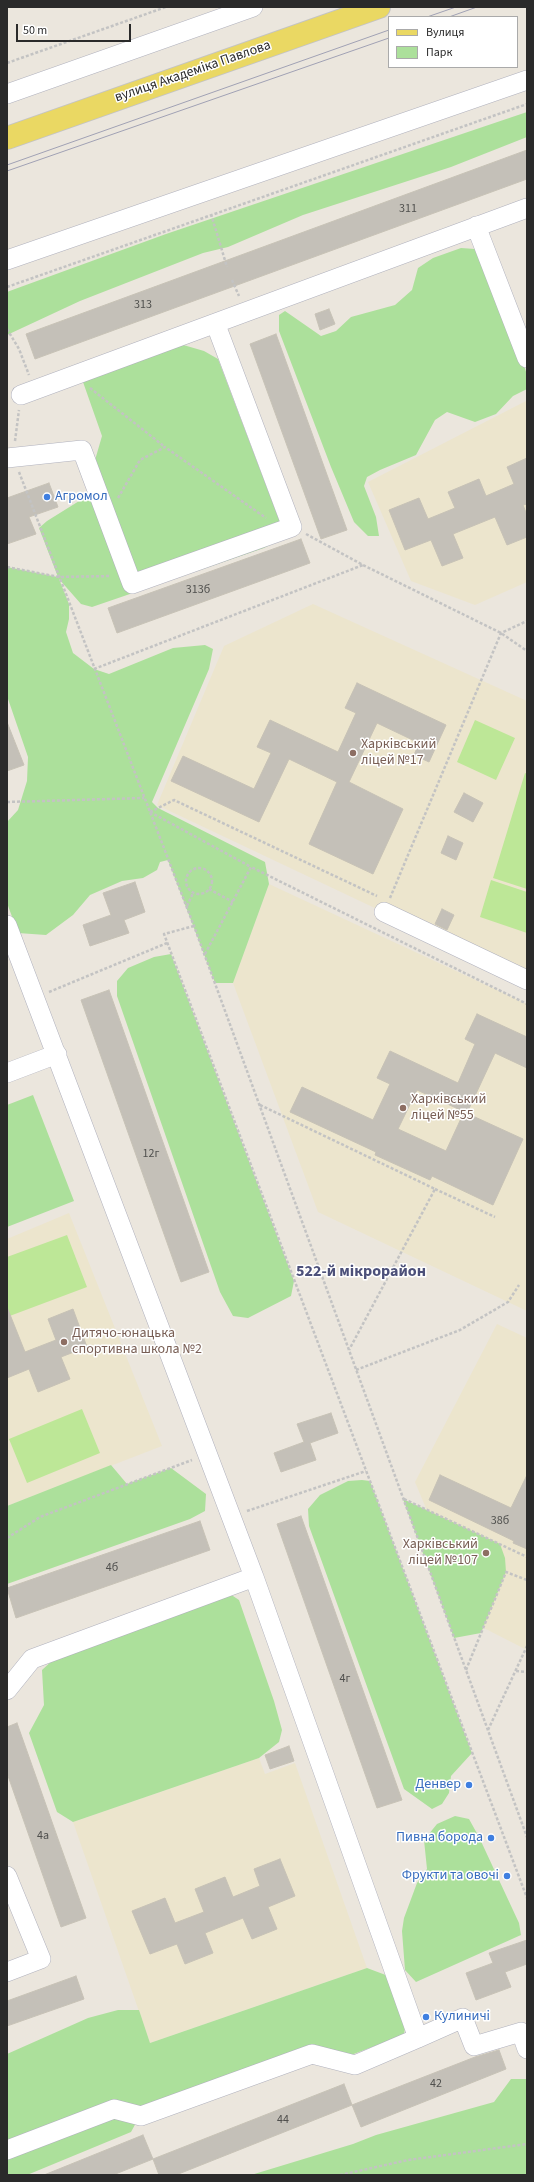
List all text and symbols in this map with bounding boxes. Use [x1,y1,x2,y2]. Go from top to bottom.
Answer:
scale bar [18,16,133,42]
legend [388,16,518,68]
text: 50 m [23,22,47,39]
text: Вулиця [426,24,464,41]
street label: вулиця Академіка Павлова [113,37,273,107]
text: Парк [426,44,452,61]
house number: 311 [399,202,417,216]
house number: 313 [134,298,152,312]
place label: Агромол [55,489,108,505]
marker: Агромол [42,492,52,502]
house number: 313б [186,583,210,597]
place label: Харківський ліцей №17 [361,737,436,770]
marker: Харківський ліцей №17 [348,748,358,758]
place label: Харківський ліцей №55 [411,1092,486,1124]
marker: Харківський ліцей №55 [398,1103,408,1113]
house number: 12г [143,1147,159,1161]
district label: 522-й мікрорайон [296,1262,426,1282]
place label: Дитячо-юнацька спортивна школа №2 [72,1326,202,1358]
marker: Дитячо-юнацька спортивна школа №2 [59,1337,69,1347]
house number: 38б [491,1514,509,1528]
place label: Харківський ліцей №107 [403,1537,478,1570]
marker: Харківський ліцей №107 [481,1548,491,1558]
house number: 4б [106,1561,118,1575]
house number: 4г [340,1672,350,1686]
place label: Денвер [415,1777,461,1793]
marker: Денвер [464,1780,474,1790]
house number: 4а [37,1829,49,1843]
place label: Пивна борода [396,1830,483,1846]
marker: Пивна борода [486,1833,496,1843]
place label: Фрукти та овочі [402,1868,499,1884]
marker: Фрукти та овочі [502,1871,512,1881]
place label: Кулиничі [434,2009,490,2025]
marker: Кулиничі [421,2012,431,2022]
house number: 42 [430,2077,442,2091]
house number: 44 [277,2113,289,2127]

